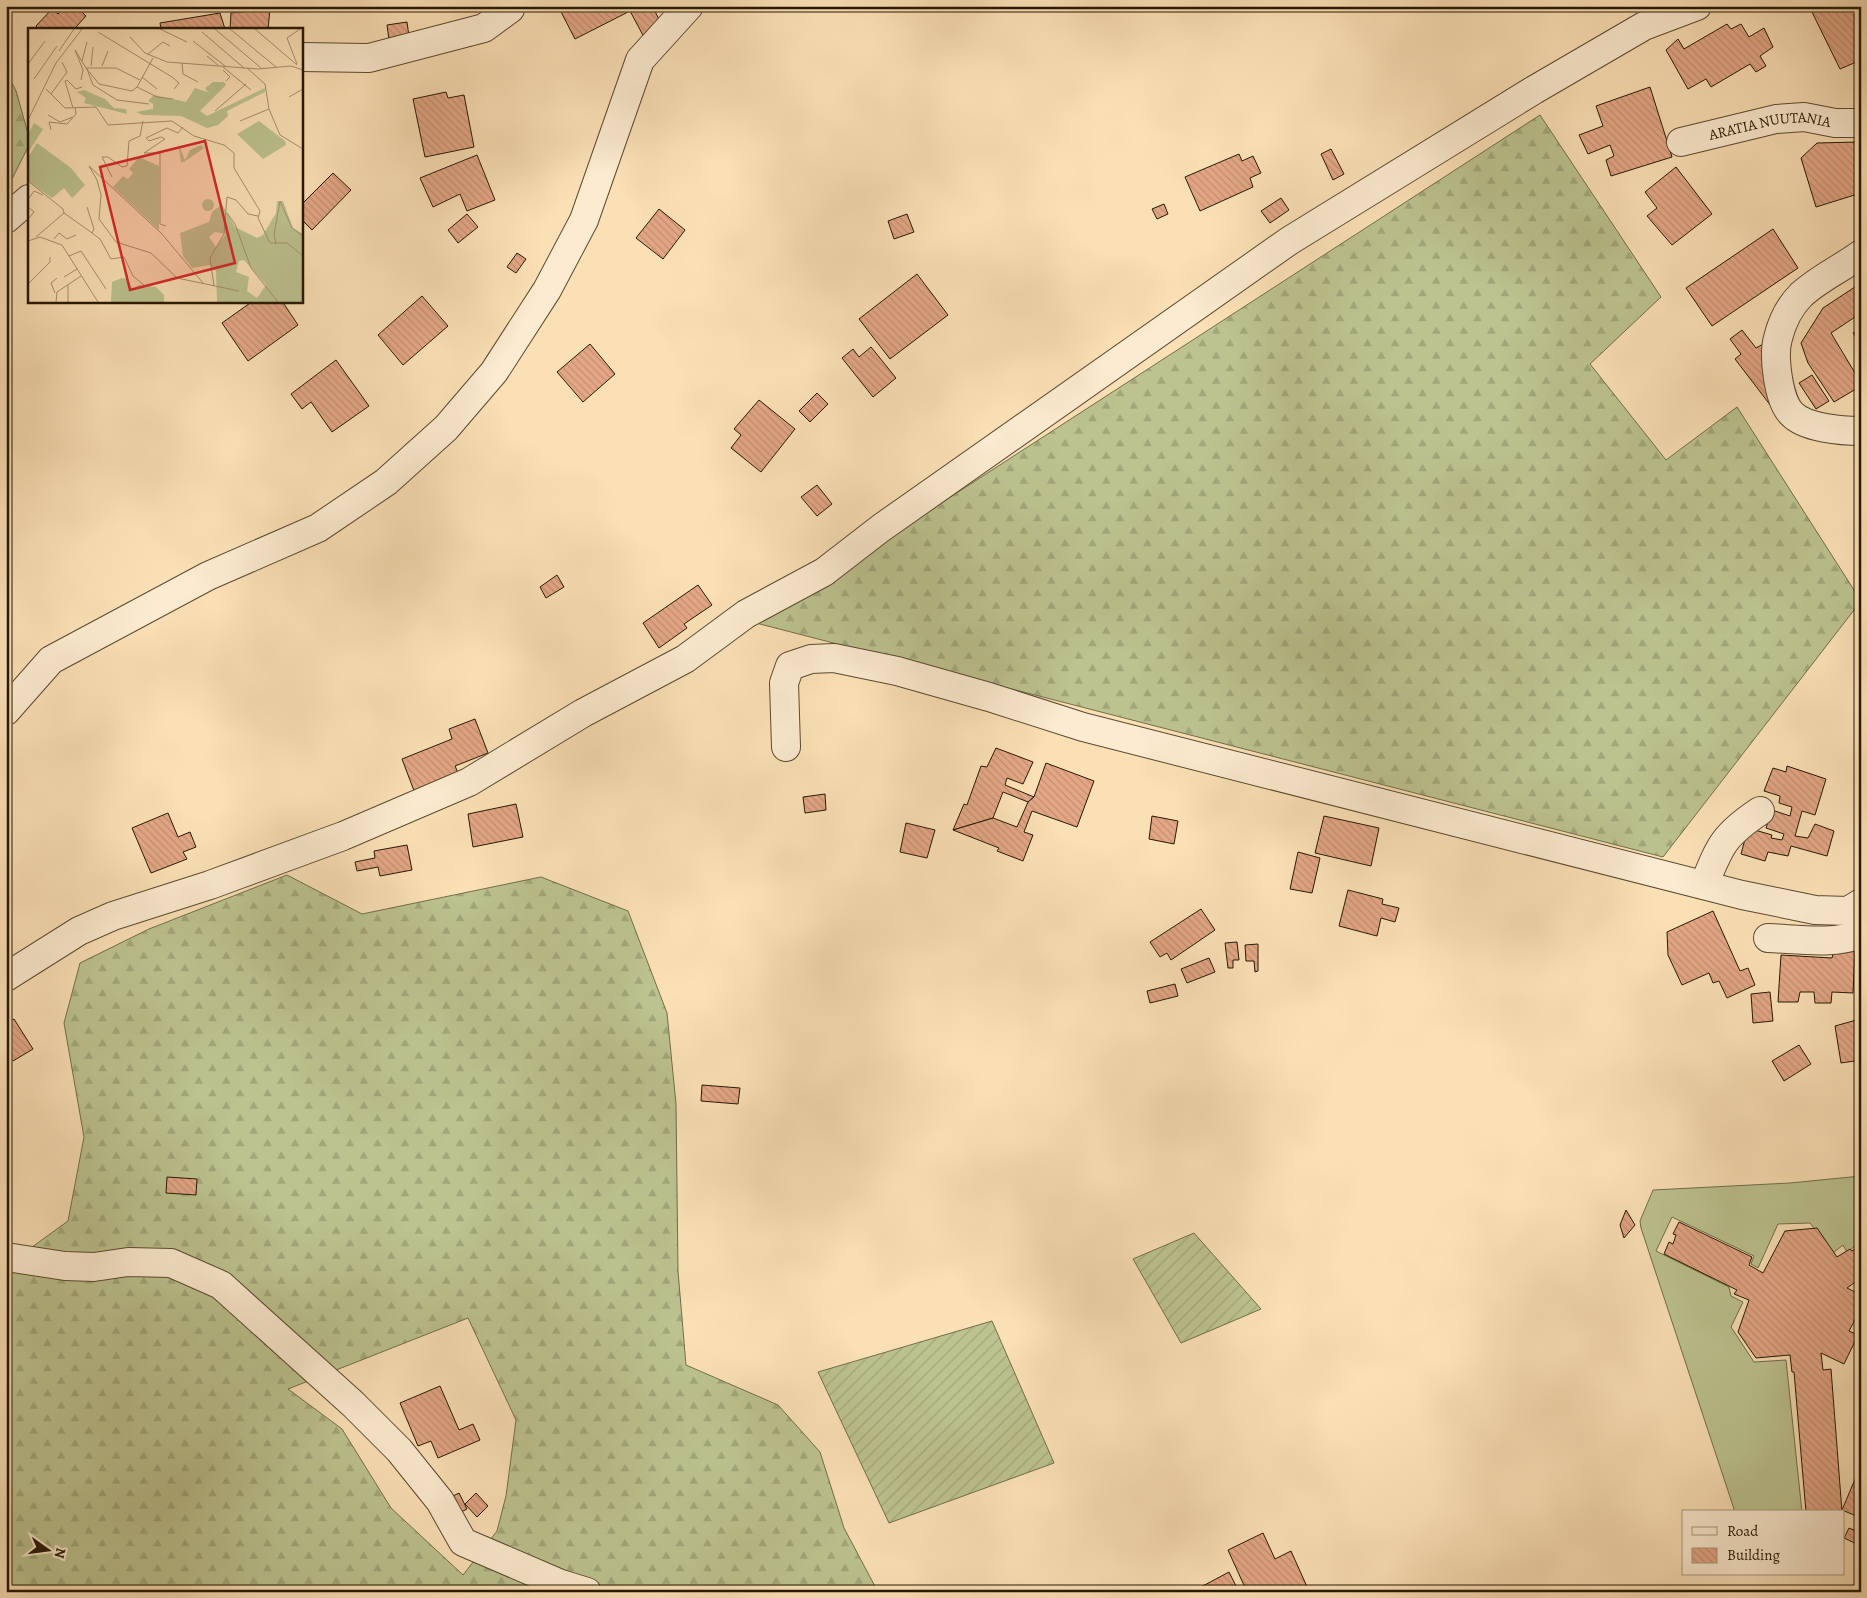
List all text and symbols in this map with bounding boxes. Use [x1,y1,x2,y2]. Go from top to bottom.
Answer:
inset map [28,28,302,302]
street label: ARATIA NUUTANIA [1706,107,1833,145]
legend [1682,1510,1844,1576]
text: Road [1727,1521,1759,1541]
north arrow [22,1526,72,1576]
text: Building [1727,1545,1780,1565]
text: N [50,1546,71,1560]

